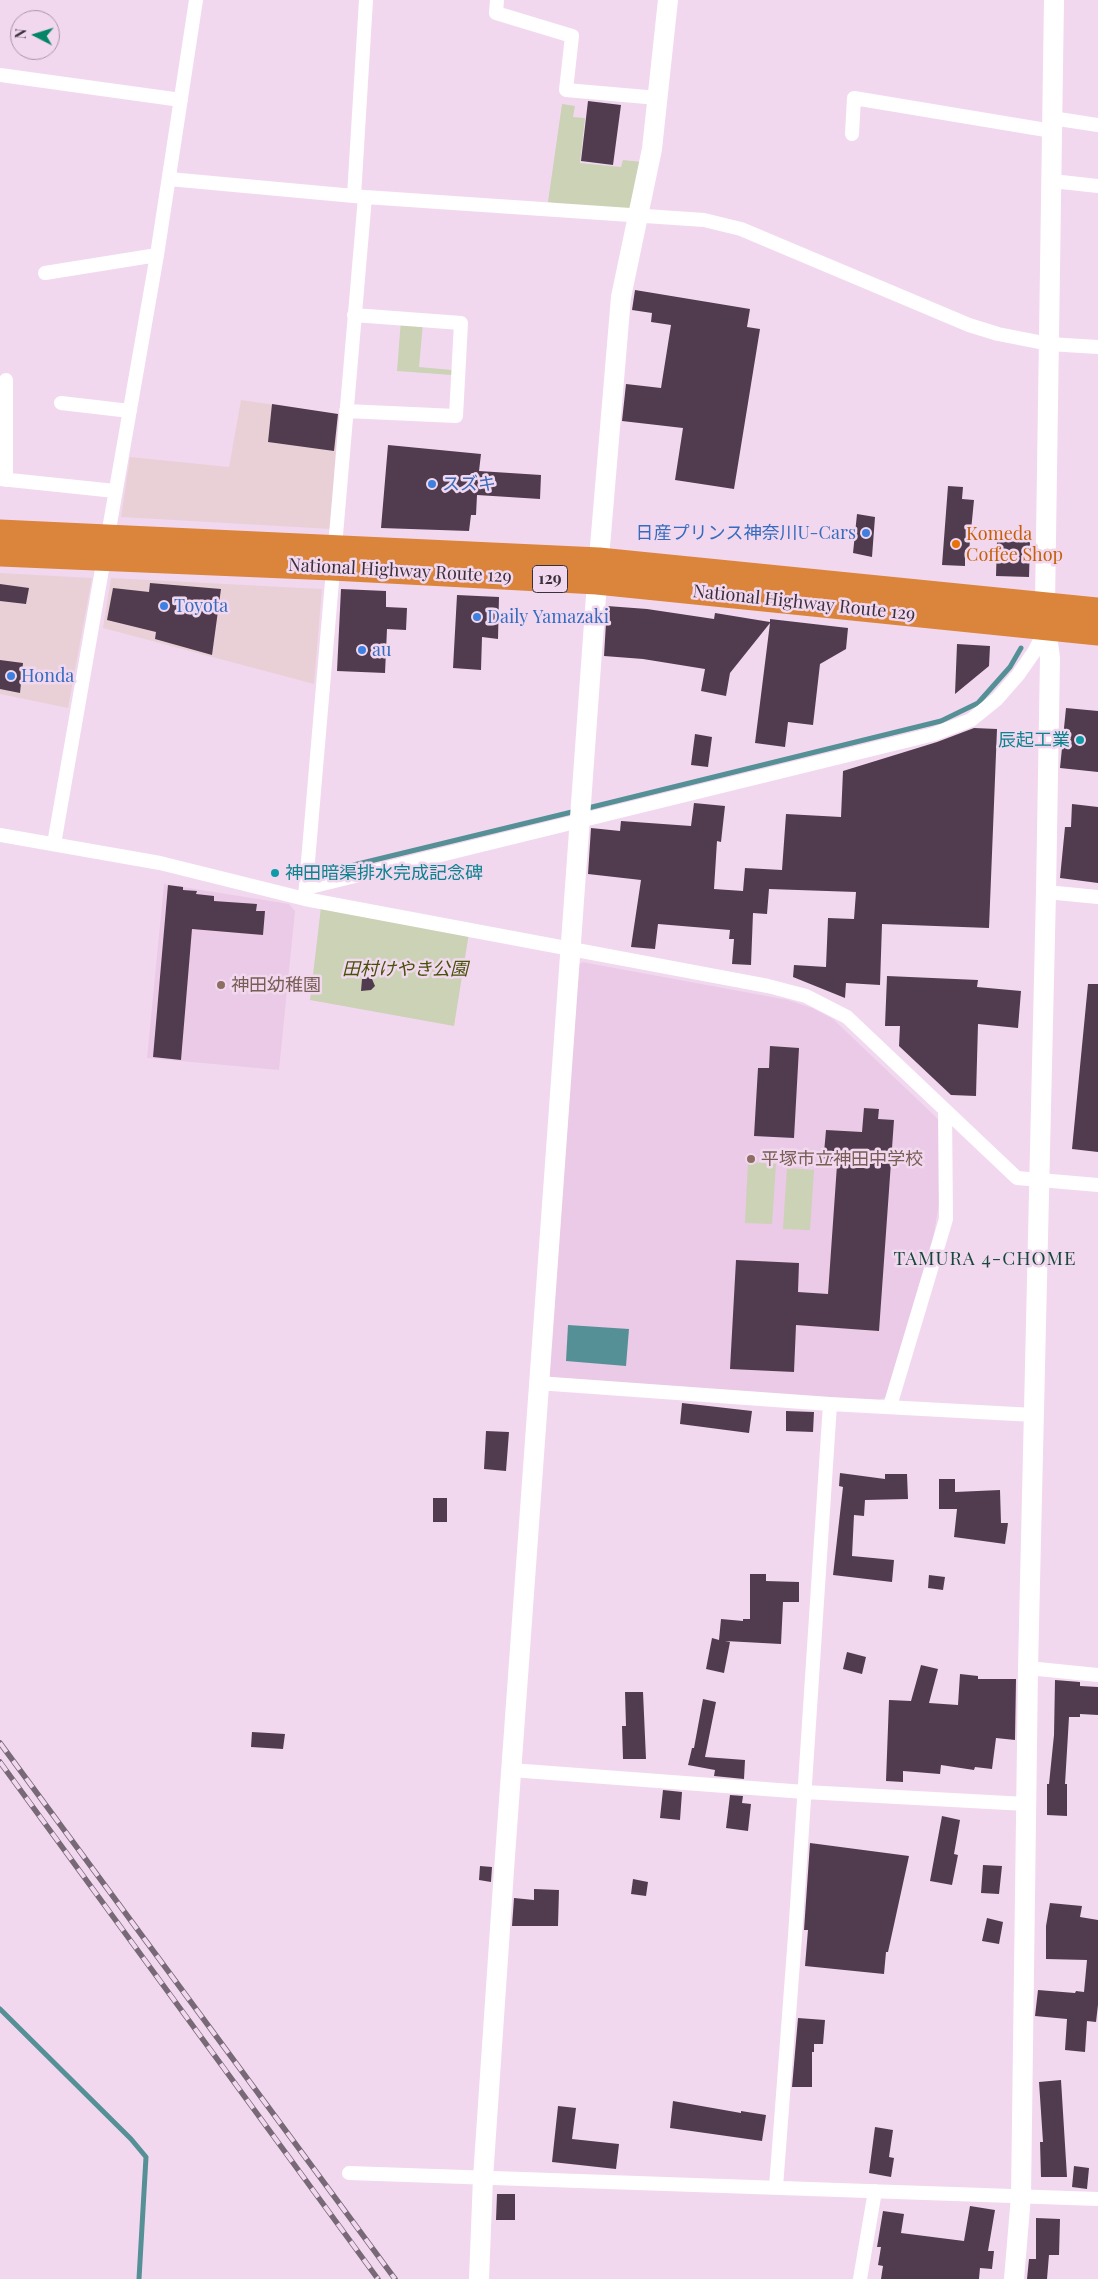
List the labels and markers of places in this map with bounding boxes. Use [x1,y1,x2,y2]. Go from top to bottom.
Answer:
place label: スズキ [442,473,496,495]
marker: スズキ [426,478,438,490]
place label: 日産プリンス神奈川U-Cars [636,522,856,544]
place label: Komeda Coffee Shop [966,523,1063,566]
marker: 日産プリンス神奈川U-Cars [860,527,872,539]
marker: Komeda Coffee Shop [950,538,962,550]
place label: Toyota [174,595,228,617]
marker: Toyota [158,600,170,612]
place label: Daily Yamazaki [487,606,609,628]
marker: Daily Yamazaki [471,611,483,623]
place label: au [372,639,391,661]
marker: au [356,644,368,656]
place label: Honda [21,665,74,687]
marker: Honda [5,670,17,682]
place label: 辰起工業 [998,729,1070,751]
marker: 辰起工業 [1074,734,1086,746]
place label: 神田暗渠排水完成記念碑 [285,862,483,884]
marker: 神田暗渠排水完成記念碑 [269,867,281,879]
place label: 神田幼稚園 [231,974,321,996]
marker: 神田幼稚園 [215,979,227,991]
place label: 平塚市立神田中学校 [761,1148,923,1170]
marker: 平塚市立神田中学校 [745,1153,757,1165]

